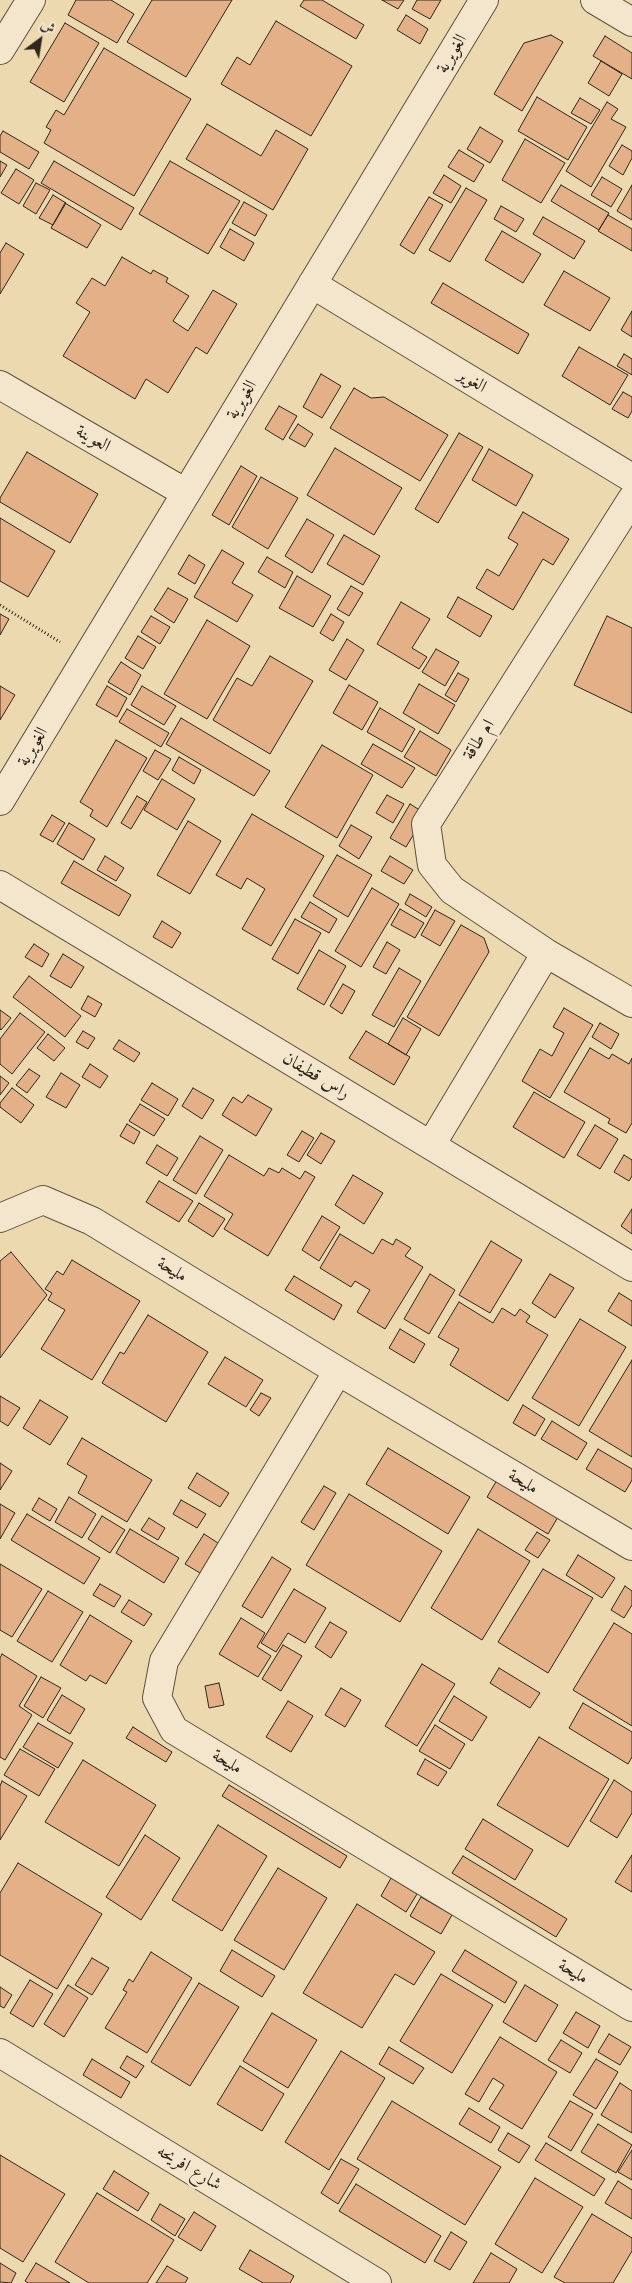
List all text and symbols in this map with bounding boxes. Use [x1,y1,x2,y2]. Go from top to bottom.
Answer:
north arrow [15,15,65,65]
text: ش [38,18,57,37]
street label: الغويرية [432,30,472,78]
street label: الغوير [454,364,490,398]
street label: الغويرية [222,376,262,424]
street label: العوينة [72,421,114,457]
street label: ام طاقة [458,716,500,764]
street label: الغويرية [13,723,53,771]
street label: راس قطيفان [278,1047,354,1105]
street label: مليحة [153,1253,191,1287]
street label: مليحة [504,1465,542,1499]
street label: مليحة [208,1745,246,1779]
street label: مليحة [554,1955,592,1989]
street label: شارع افريحه [153,2140,225,2196]

